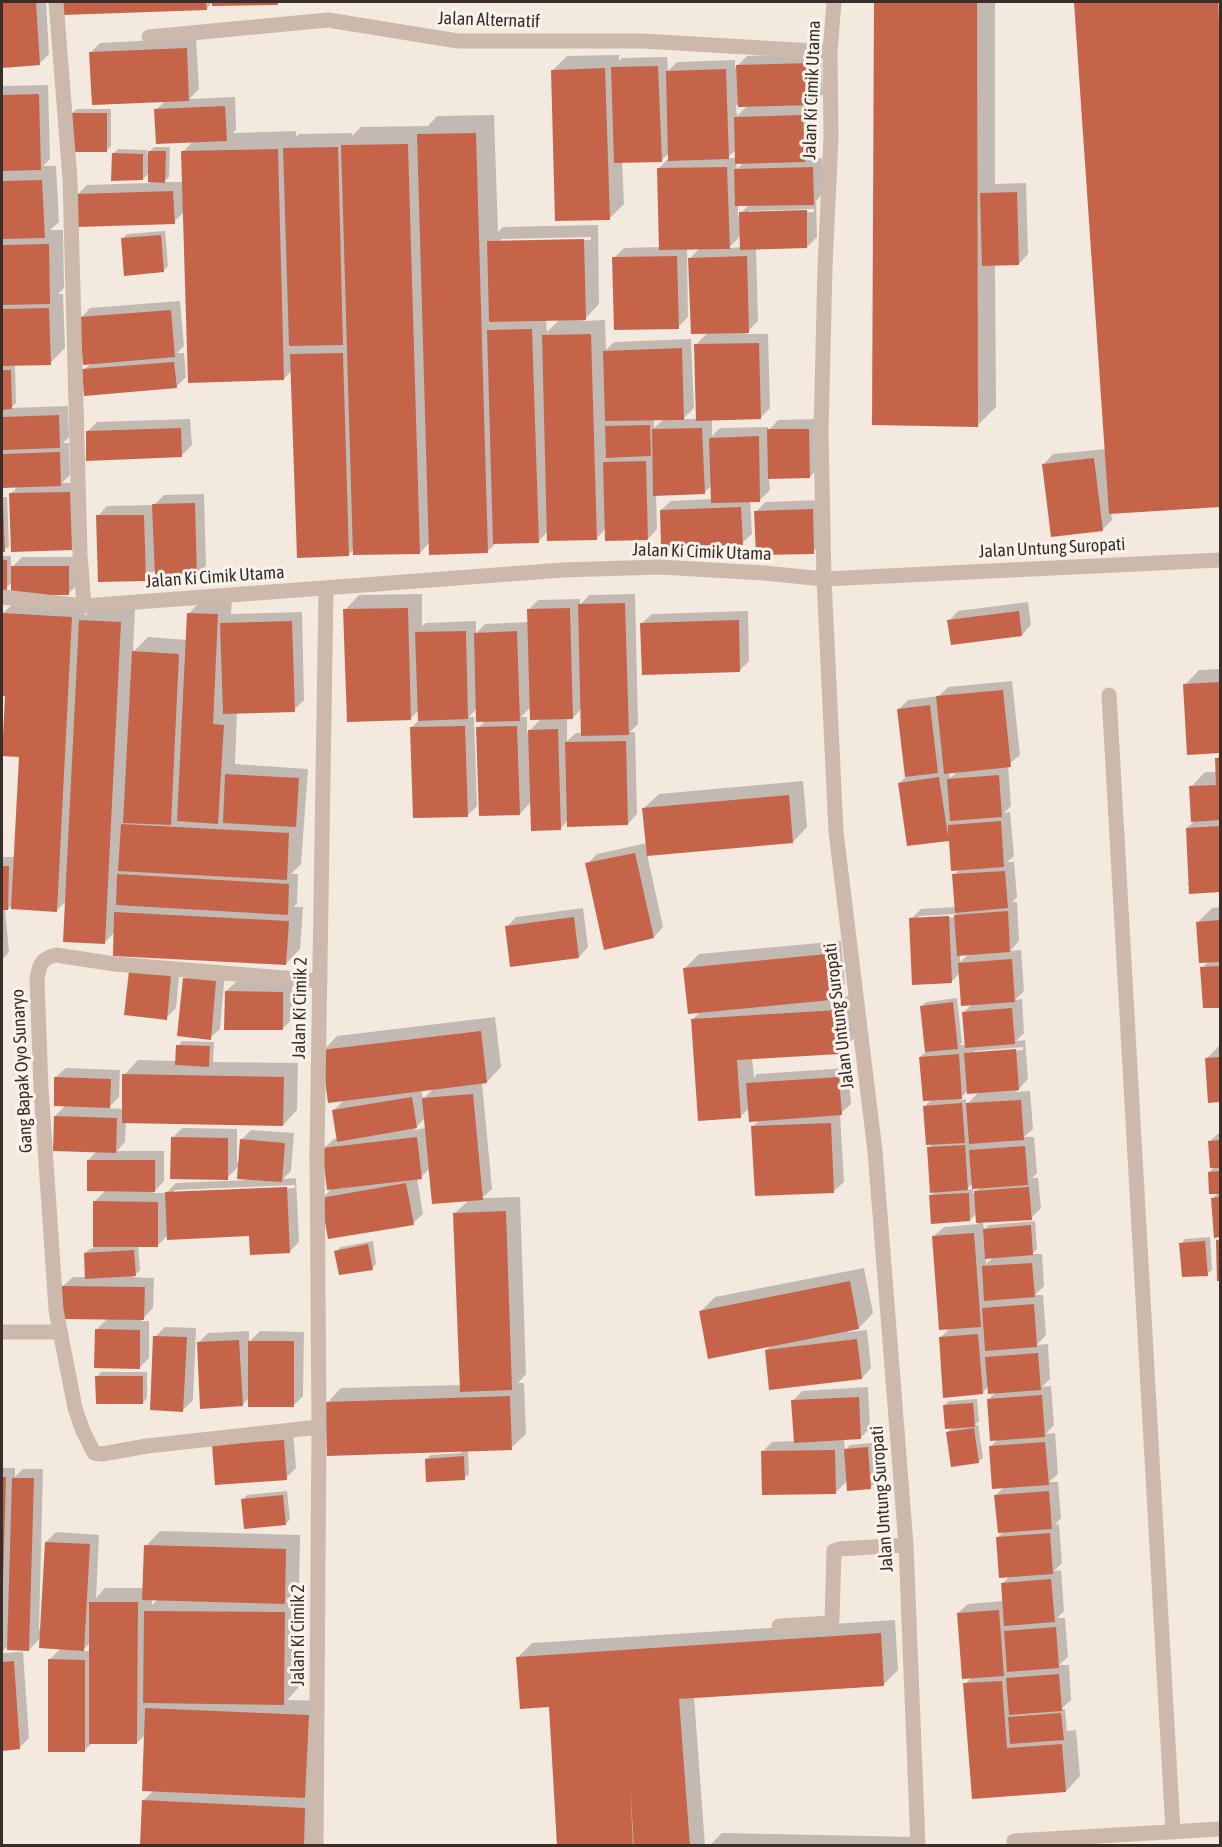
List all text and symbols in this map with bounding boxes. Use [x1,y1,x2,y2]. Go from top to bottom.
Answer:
street label: Jalan Alternatif [438,7,540,33]
street label: Jalan Ki Cimik Utama [799,20,825,160]
street label: Jalan Untung Suropati [978,533,1126,563]
street label: Jalan Ki Cimik Utama [632,539,772,565]
street label: Jalan Ki Cimik Utama [145,561,285,593]
street label: Jalan Untung Suropati [819,942,859,1090]
street label: Jalan Ki Cimik 2 [288,957,312,1059]
street label: Gang Bapak Oyo Sunaryo [7,989,37,1153]
street label: Jalan Untung Suropati [866,1425,898,1573]
street label: Jalan Ki Cimik 2 [287,1584,309,1686]

